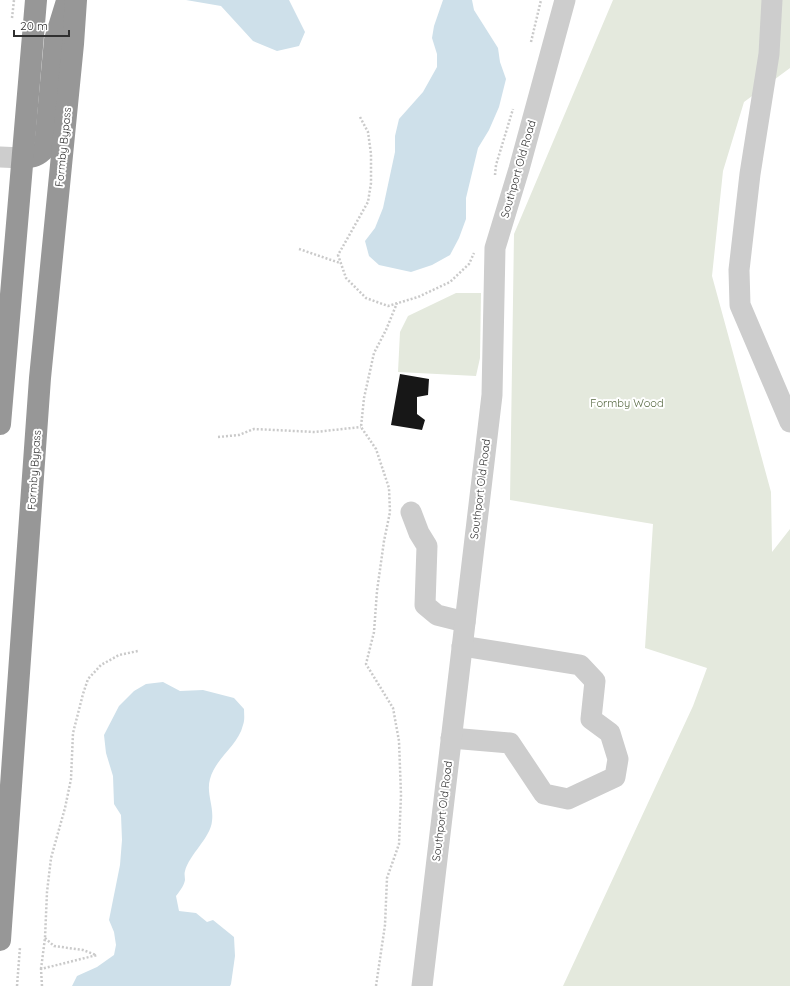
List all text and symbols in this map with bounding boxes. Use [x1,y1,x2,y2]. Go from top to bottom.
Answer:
scale bar [14,12,69,38]
text: 20 m [20,18,48,33]
street label: Formby Bypass [52,107,74,187]
street label: Southport Old Road [497,118,539,220]
park label: Formby Wood [590,396,664,410]
street label: Formby Bypass [24,430,44,510]
street label: Southport Old Road [467,438,493,540]
street label: Southport Old Road [429,760,455,862]

